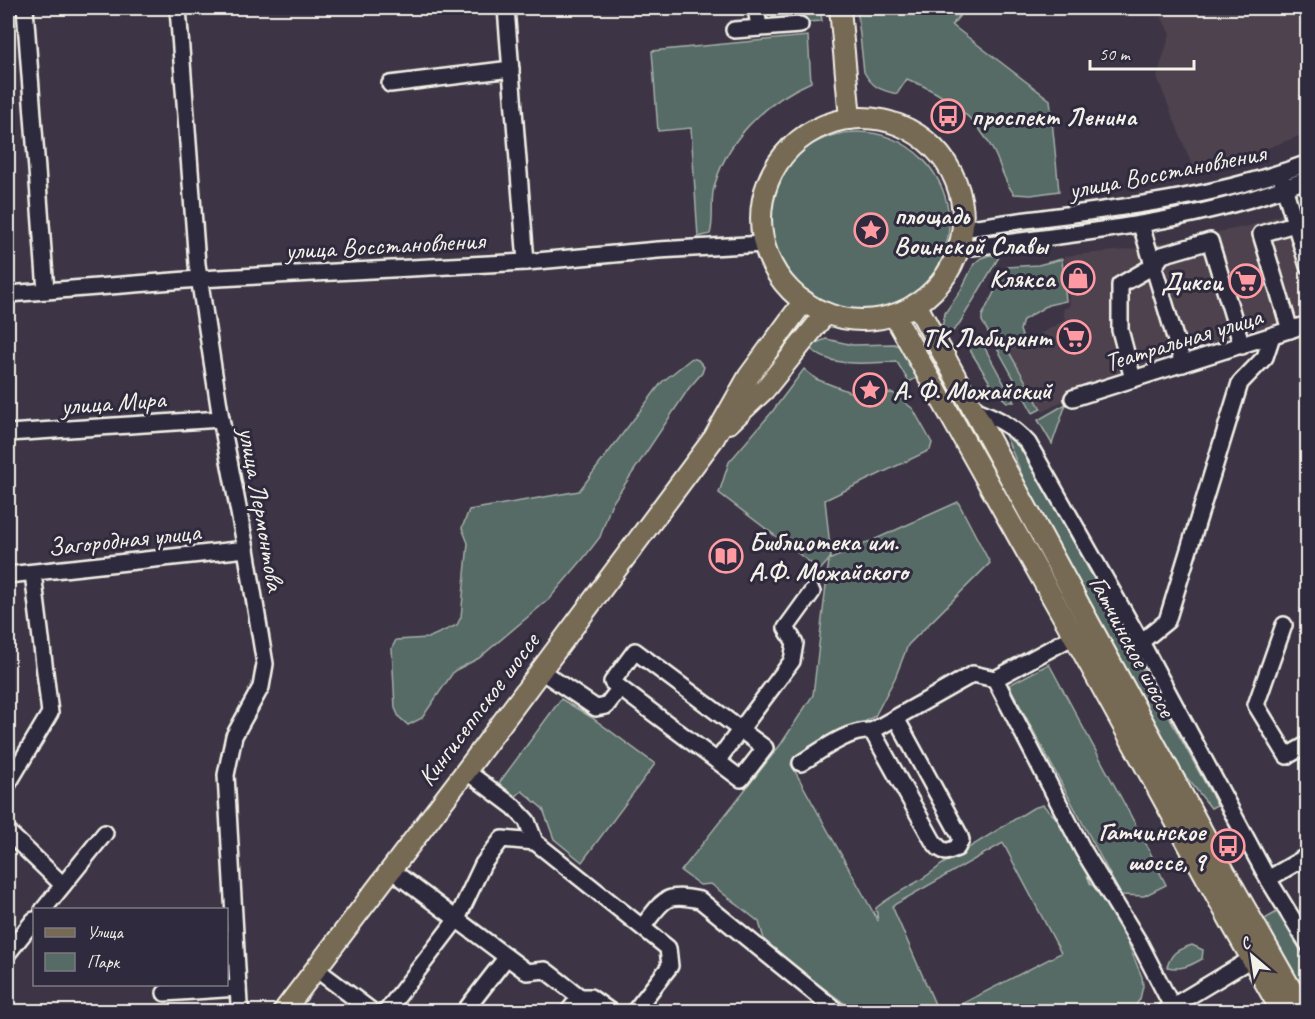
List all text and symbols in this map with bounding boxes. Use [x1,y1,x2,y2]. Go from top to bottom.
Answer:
scale bar [1090,33,1194,71]
text: 50 m [1099,43,1132,65]
bus stop icon: проспект Ленина [930,98,966,134]
place label: проспект Ленина [971,100,1138,133]
street label: улица Восстановления [1064,136,1270,207]
place label: площадь Воинской Славы [894,199,1050,262]
place icon: площадь Воинской Славы [853,212,889,248]
street label: улица Восстановления [282,224,488,267]
shop icon: Клякса [1060,260,1096,296]
place label: Клякса [989,262,1057,295]
supermarket icon: Дикси [1228,263,1264,299]
place label: Дикси [1161,265,1224,298]
street label: Театральная улица [1101,299,1267,379]
supermarket icon: ТК Лабиринт [1056,319,1092,355]
place label: ТК Лабиринт [922,321,1053,354]
place icon: А. Ф. Можайский [852,372,888,408]
place label: А. Ф. Можайский [893,374,1053,407]
street label: улица Мира [58,382,168,423]
street label: улица Лермонтова [231,423,292,595]
street label: Загородная улица [46,515,203,564]
place label: Библиотека им. А.Ф. Можайского [749,525,911,588]
library icon: Библиотека им. А.Ф. Можайского [708,538,744,574]
street label: Гатчинское шоссе [1082,570,1184,724]
street label: Кингисеппское шоссе [410,624,548,792]
place label: Гатчинское шоссе, 9 [1098,815,1208,878]
bus stop icon: Гатчинское шоссе, 9 [1210,828,1246,864]
legend [33,908,228,986]
text: Улица [87,921,124,943]
north arrow [1222,926,1282,986]
text: С [1237,932,1255,954]
text: Парк [87,951,121,973]

